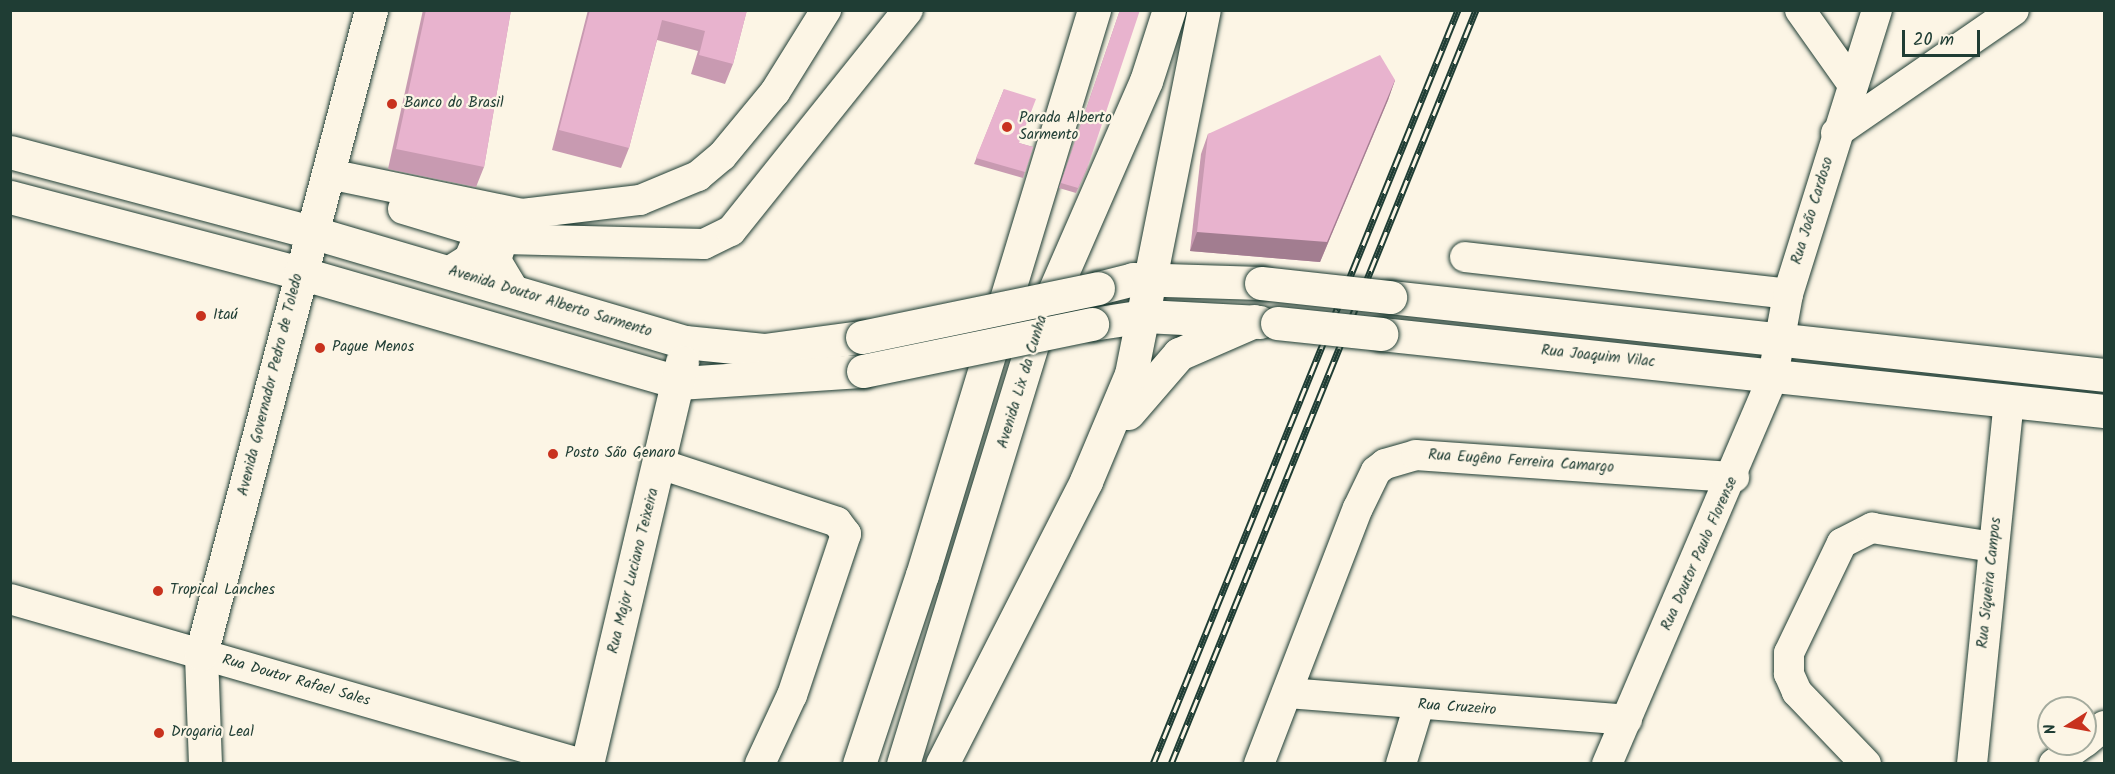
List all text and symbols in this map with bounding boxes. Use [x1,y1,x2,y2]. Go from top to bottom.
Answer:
scale bar [1905,18,1983,56]
text: 20 m [1913,26,1954,55]
place label: Banco do Brasil [404,95,504,113]
marker: Banco do Brasil [385,97,399,111]
place label: Parada Alberto Sarmento [1019,109,1112,144]
marker: Parada Alberto Sarmento [1000,120,1014,134]
street label: Rua João Cardoso [1788,155,1838,267]
street label: Avenida Doutor Alberto Sarmento [446,262,654,342]
street label: Avenida Governador Pedro de Toledo [235,272,307,498]
place label: Itaú [213,307,238,325]
marker: Itaú [194,309,208,323]
street label: Avenida Lix da Cunha [994,313,1052,451]
place label: Pague Menos [332,339,414,357]
marker: Pague Menos [313,341,327,355]
street label: Rua Joaquim Vilac [1540,342,1656,372]
place label: Posto São Genaro [565,445,676,463]
marker: Posto São Genaro [546,447,560,461]
street label: Rua Eugêno Ferreira Camargo [1427,447,1615,477]
street label: Rua Doutor Paulo Florense [1658,474,1742,634]
street label: Rua Major Luciano Teixeira [605,486,663,656]
street label: Rua Siqueira Campos [1974,517,2006,649]
place label: Tropical Lanches [170,582,275,600]
marker: Tropical Lanches [151,584,165,598]
street label: Rua Doutor Rafael Sales [220,651,372,711]
street label: Rua Cruzeiro [1417,696,1497,720]
north arrow [2037,696,2097,756]
text: N [2038,722,2064,737]
place label: Drogaria Leal [171,724,254,742]
marker: Drogaria Leal [152,726,166,740]

